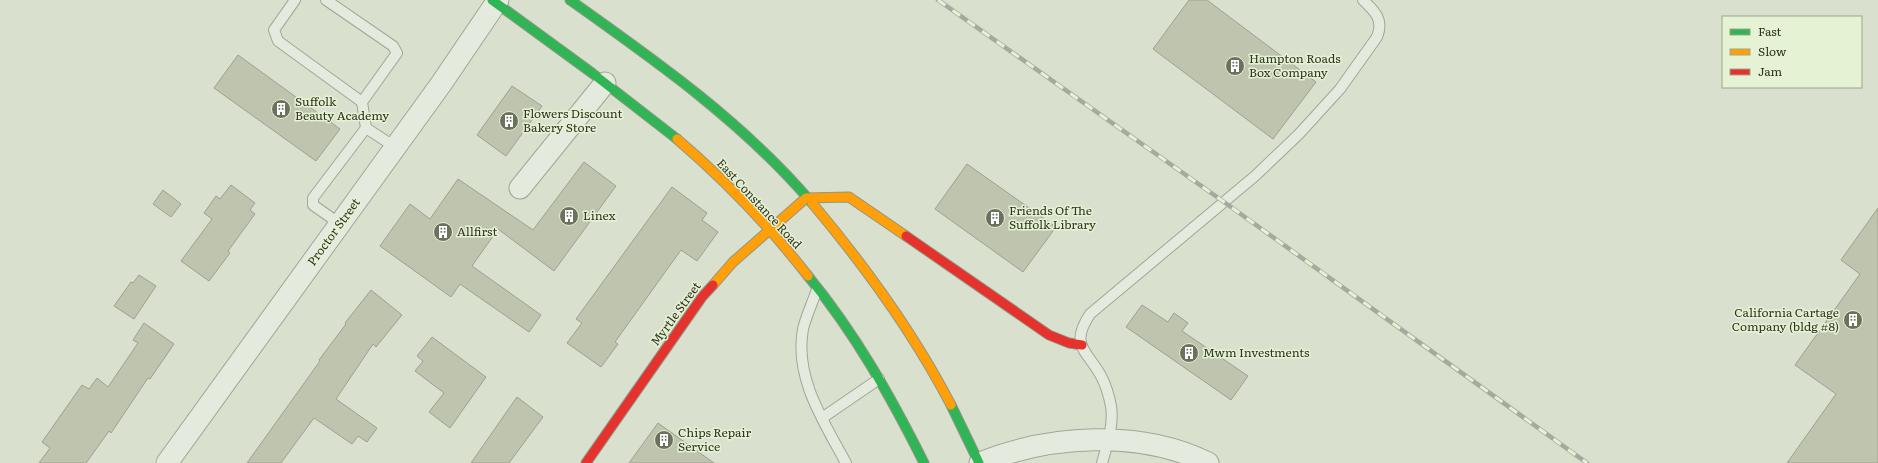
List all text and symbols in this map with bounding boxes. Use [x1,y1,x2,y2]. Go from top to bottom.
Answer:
legend [1722,16,1862,88]
text: Fast [1758,22,1782,40]
text: Slow [1758,42,1787,60]
place label: Hampton Roads Box Company [1249,49,1341,81]
building icon: Hampton Roads Box Company [1224,55,1246,77]
text: Jam [1758,62,1783,80]
place label: Suffolk Beauty Academy [295,92,389,124]
building icon: Suffolk Beauty Academy [270,98,292,120]
place label: Flowers Discount Bakery Store [523,104,622,136]
building icon: Flowers Discount Bakery Store [498,110,520,132]
street label: East Constance Road [713,154,807,253]
street label: Proctor Street [302,194,364,269]
place label: Friends Of The Suffolk Library [1009,201,1096,233]
building icon: Linex [558,205,580,227]
place label: Linex [583,206,616,224]
building icon: Friends Of The Suffolk Library [984,207,1006,229]
building icon: Allfirst [432,221,454,243]
place label: Allfirst [457,222,497,240]
street label: Myrtle Street [646,278,705,349]
place label: California Cartage Company (bldg #8) [1732,303,1839,335]
building icon: California Cartage Company (bldg #8) [1842,309,1864,331]
building icon: Mwm Investments [1178,342,1200,364]
place label: Mwm Investments [1203,343,1310,361]
place label: Chips Repair Service [678,423,752,455]
building icon: Chips Repair Service [653,429,675,451]

